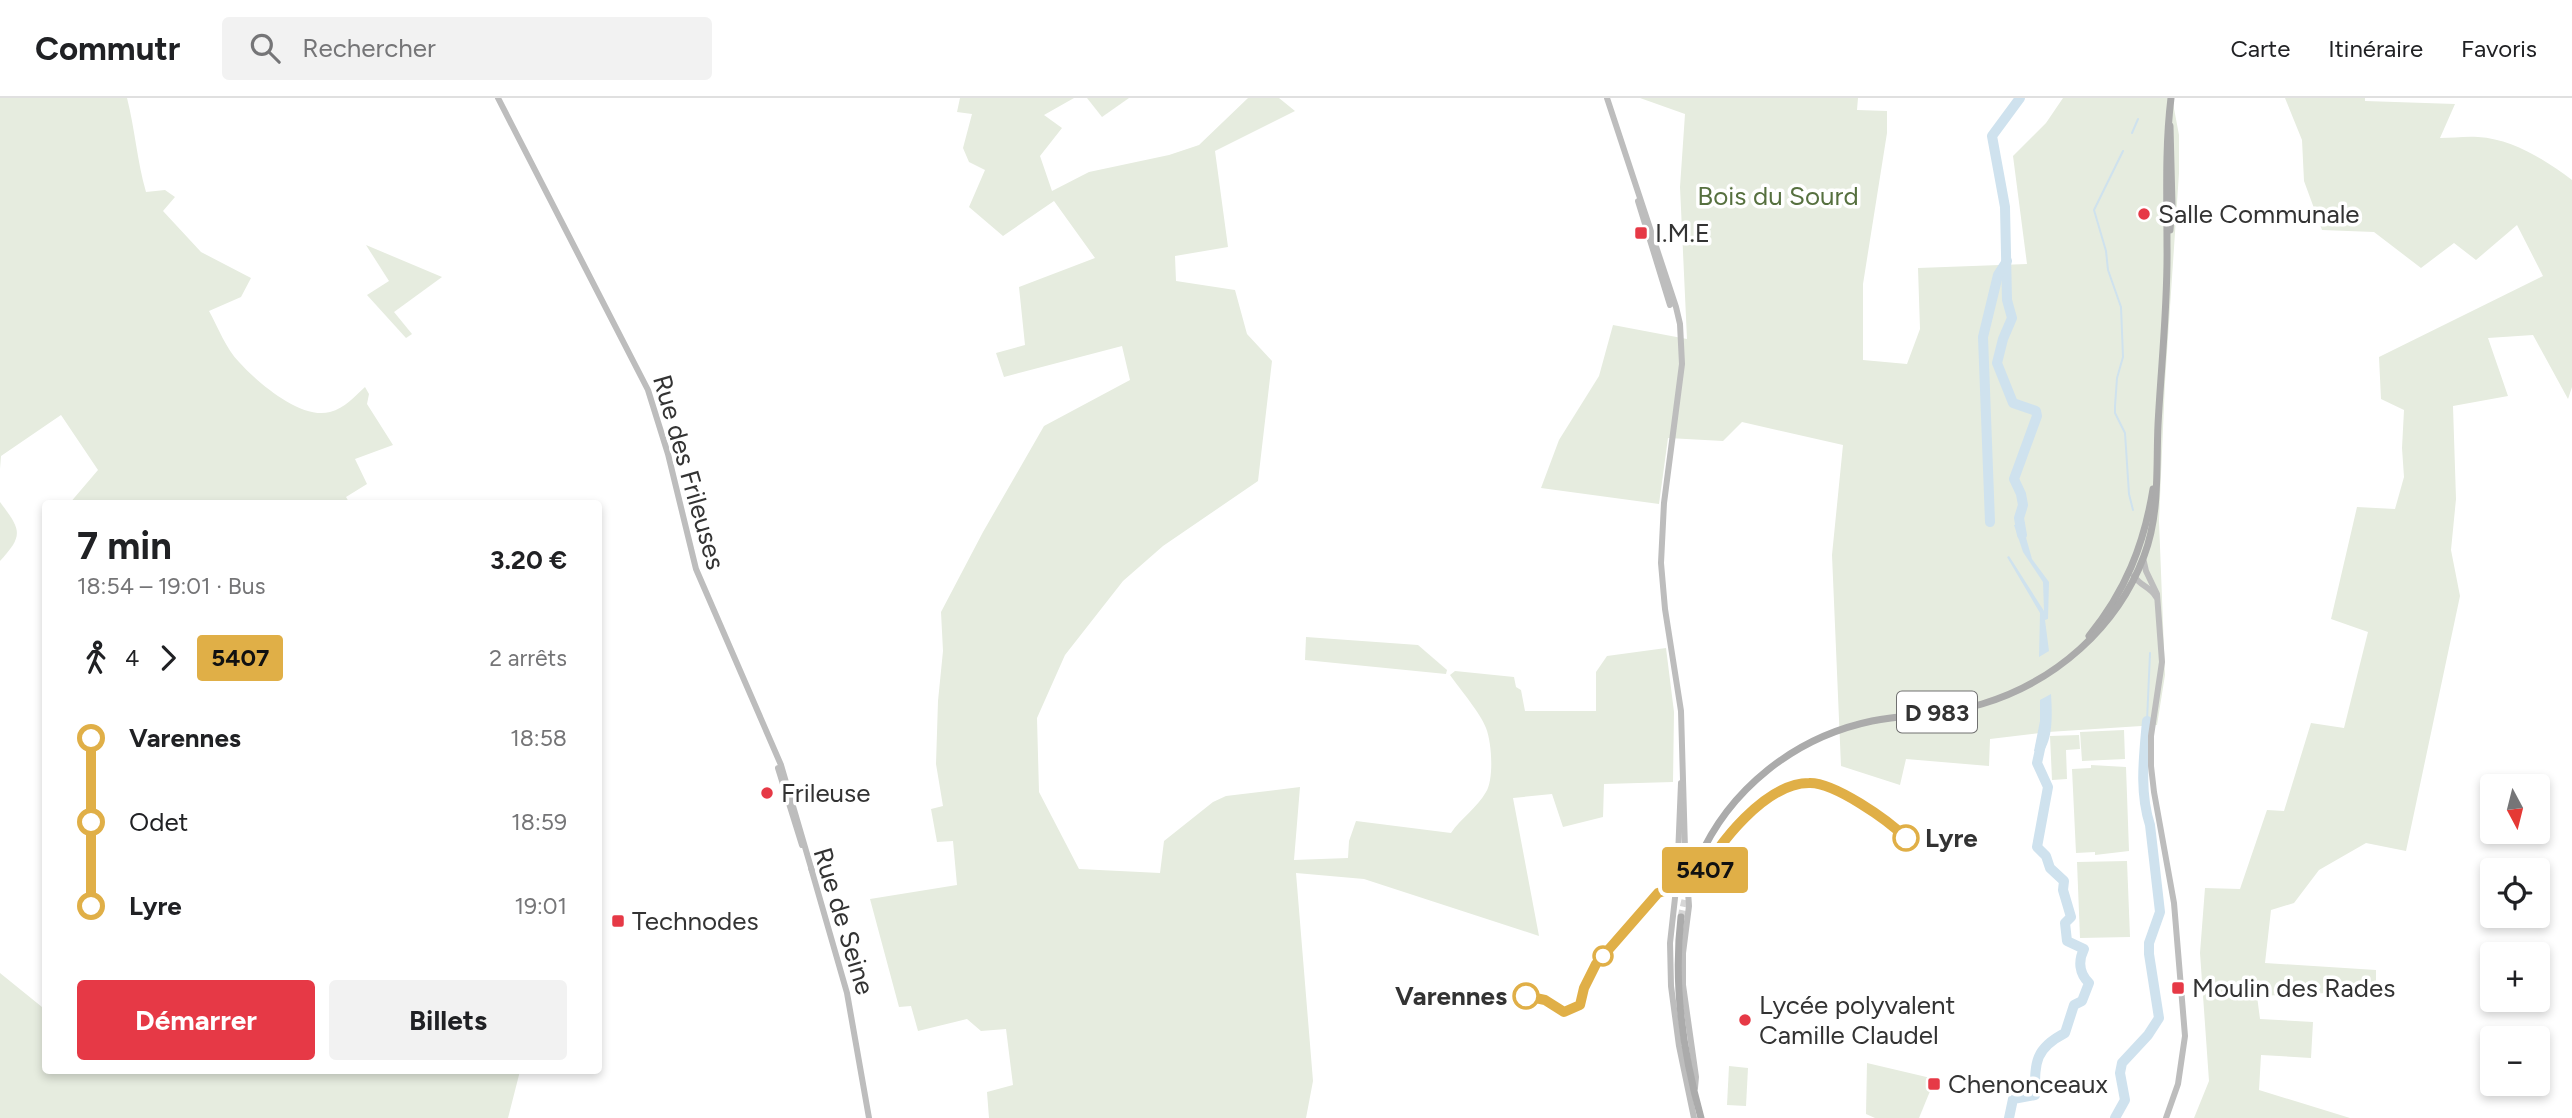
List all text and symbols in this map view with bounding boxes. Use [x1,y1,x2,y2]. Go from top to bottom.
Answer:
search box [222,17,712,80]
text: Commutr [35,29,180,68]
icon: search [246,29,284,67]
text: Rechercher [302,32,436,64]
text: Carte [2230,34,2290,63]
text: Itinéraire [2328,34,2423,63]
text: Favoris [2461,34,2537,63]
park label: Bois du Sourd [1697,180,1859,212]
place label: Salle Communale [2158,198,2360,230]
marker: Salle Communale [2136,206,2152,222]
place label: I.M.E [1655,217,1710,249]
marker: I.M.E [1633,225,1649,241]
street label: Rue des Frileuses [646,371,732,573]
text: 7 min [77,523,172,569]
text: 3.20 € [490,544,567,576]
text: 18:54 – 19:01 · Bus [77,572,265,600]
icon: walk [77,639,115,677]
icon: forward [149,639,187,677]
text: 5407 [211,643,269,672]
text: 4 [125,644,139,672]
text: 2 arrêts [489,644,567,672]
road number: D 983 [1897,692,1977,732]
text: Varennes [129,722,241,754]
text: 18:58 [510,724,567,752]
north arrow [2480,774,2550,844]
map controls [2480,774,2550,1096]
place label: Frileuse [781,777,870,809]
marker: Frileuse [759,785,775,801]
text: Odet [129,806,188,838]
text: 18:59 [511,808,567,836]
place label: Lyre [1925,822,1978,854]
marker: Lyre [1893,825,1919,851]
street label: Rue de Seine [806,844,882,998]
line badge: 5407 [1656,847,1754,893]
text: 5407 [1676,855,1734,884]
button: locate [2480,858,2550,928]
text: Lyre [129,890,182,922]
text: 19:01 [514,892,567,920]
place label: Technodes [632,905,759,937]
marker: Technodes [610,913,626,929]
button: + [2480,942,2550,1012]
unlabelled marker [1593,946,1613,966]
place label: Moulin des Rades [2192,972,2395,1004]
button: Démarrer [77,980,315,1060]
button: Billets [329,980,567,1060]
place label: Varennes [1395,980,1507,1012]
marker: Moulin des Rades [2170,980,2186,996]
marker: Varennes [1513,983,1539,1009]
place label: Lycée polyvalent Camille Claudel [1759,989,1955,1051]
marker: Lycée polyvalent Camille Claudel [1737,1012,1753,1028]
button: − [2480,1026,2550,1096]
place label: Chenonceaux [1948,1068,2109,1100]
marker: Chenonceaux [1926,1076,1942,1092]

